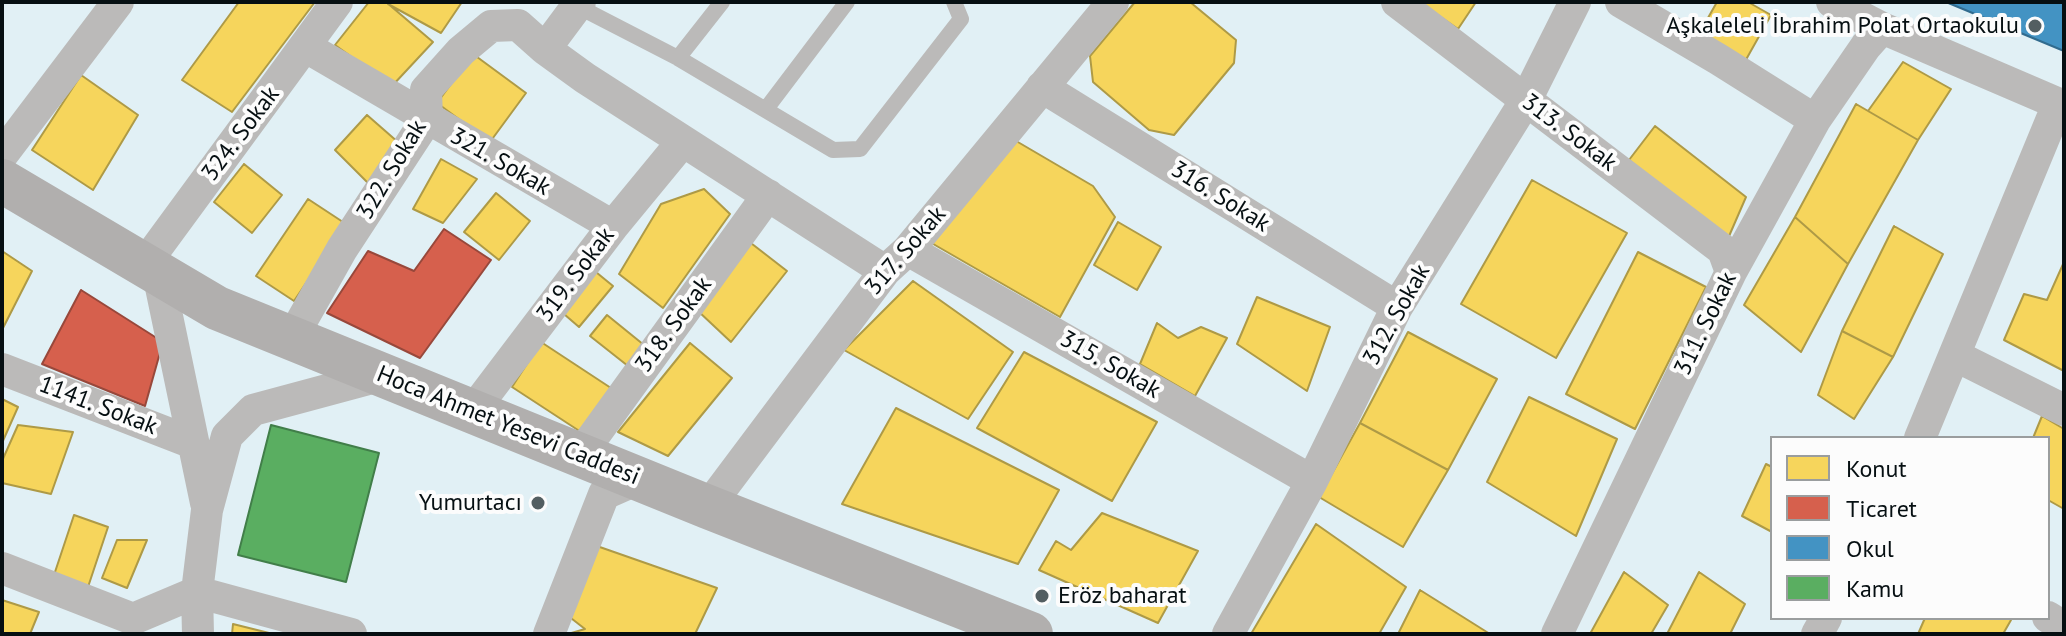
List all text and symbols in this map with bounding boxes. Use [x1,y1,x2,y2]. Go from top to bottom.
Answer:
place label: Aşkaleleli İbrahim Polat Ortaokulu [1666,12,2019,40]
marker: Aşkaleleli İbrahim Polat Ortaokulu [2026,17,2044,35]
street label: 324. Sokak [196,81,286,187]
street label: 313. Sokak [1516,88,1622,178]
street label: 322. Sokak [351,115,433,225]
street label: 321. Sokak [445,122,555,202]
street label: 316. Sokak [1165,155,1275,239]
street label: 317. Sokak [859,201,953,301]
street label: 319. Sokak [531,222,621,328]
street label: 312. Sokak [1357,259,1437,371]
street label: 311. Sokak [1669,268,1743,380]
street label: 318. Sokak [630,272,718,378]
street label: 315. Sokak [1055,325,1165,405]
street label: Hoca Ahmet Yesevi Caddesi [372,360,644,492]
street label: 1141. Sokak [35,370,161,442]
legend [1770,436,2050,620]
text: Konut [1846,453,1907,484]
place label: Yumurtacı [419,489,522,517]
text: Ticaret [1846,493,1917,524]
marker: Yumurtacı [529,494,547,512]
text: Okul [1846,533,1894,564]
text: Kamu [1846,573,1904,604]
place label: Eröz baharat [1058,582,1187,610]
marker: Eröz baharat [1033,587,1051,605]

